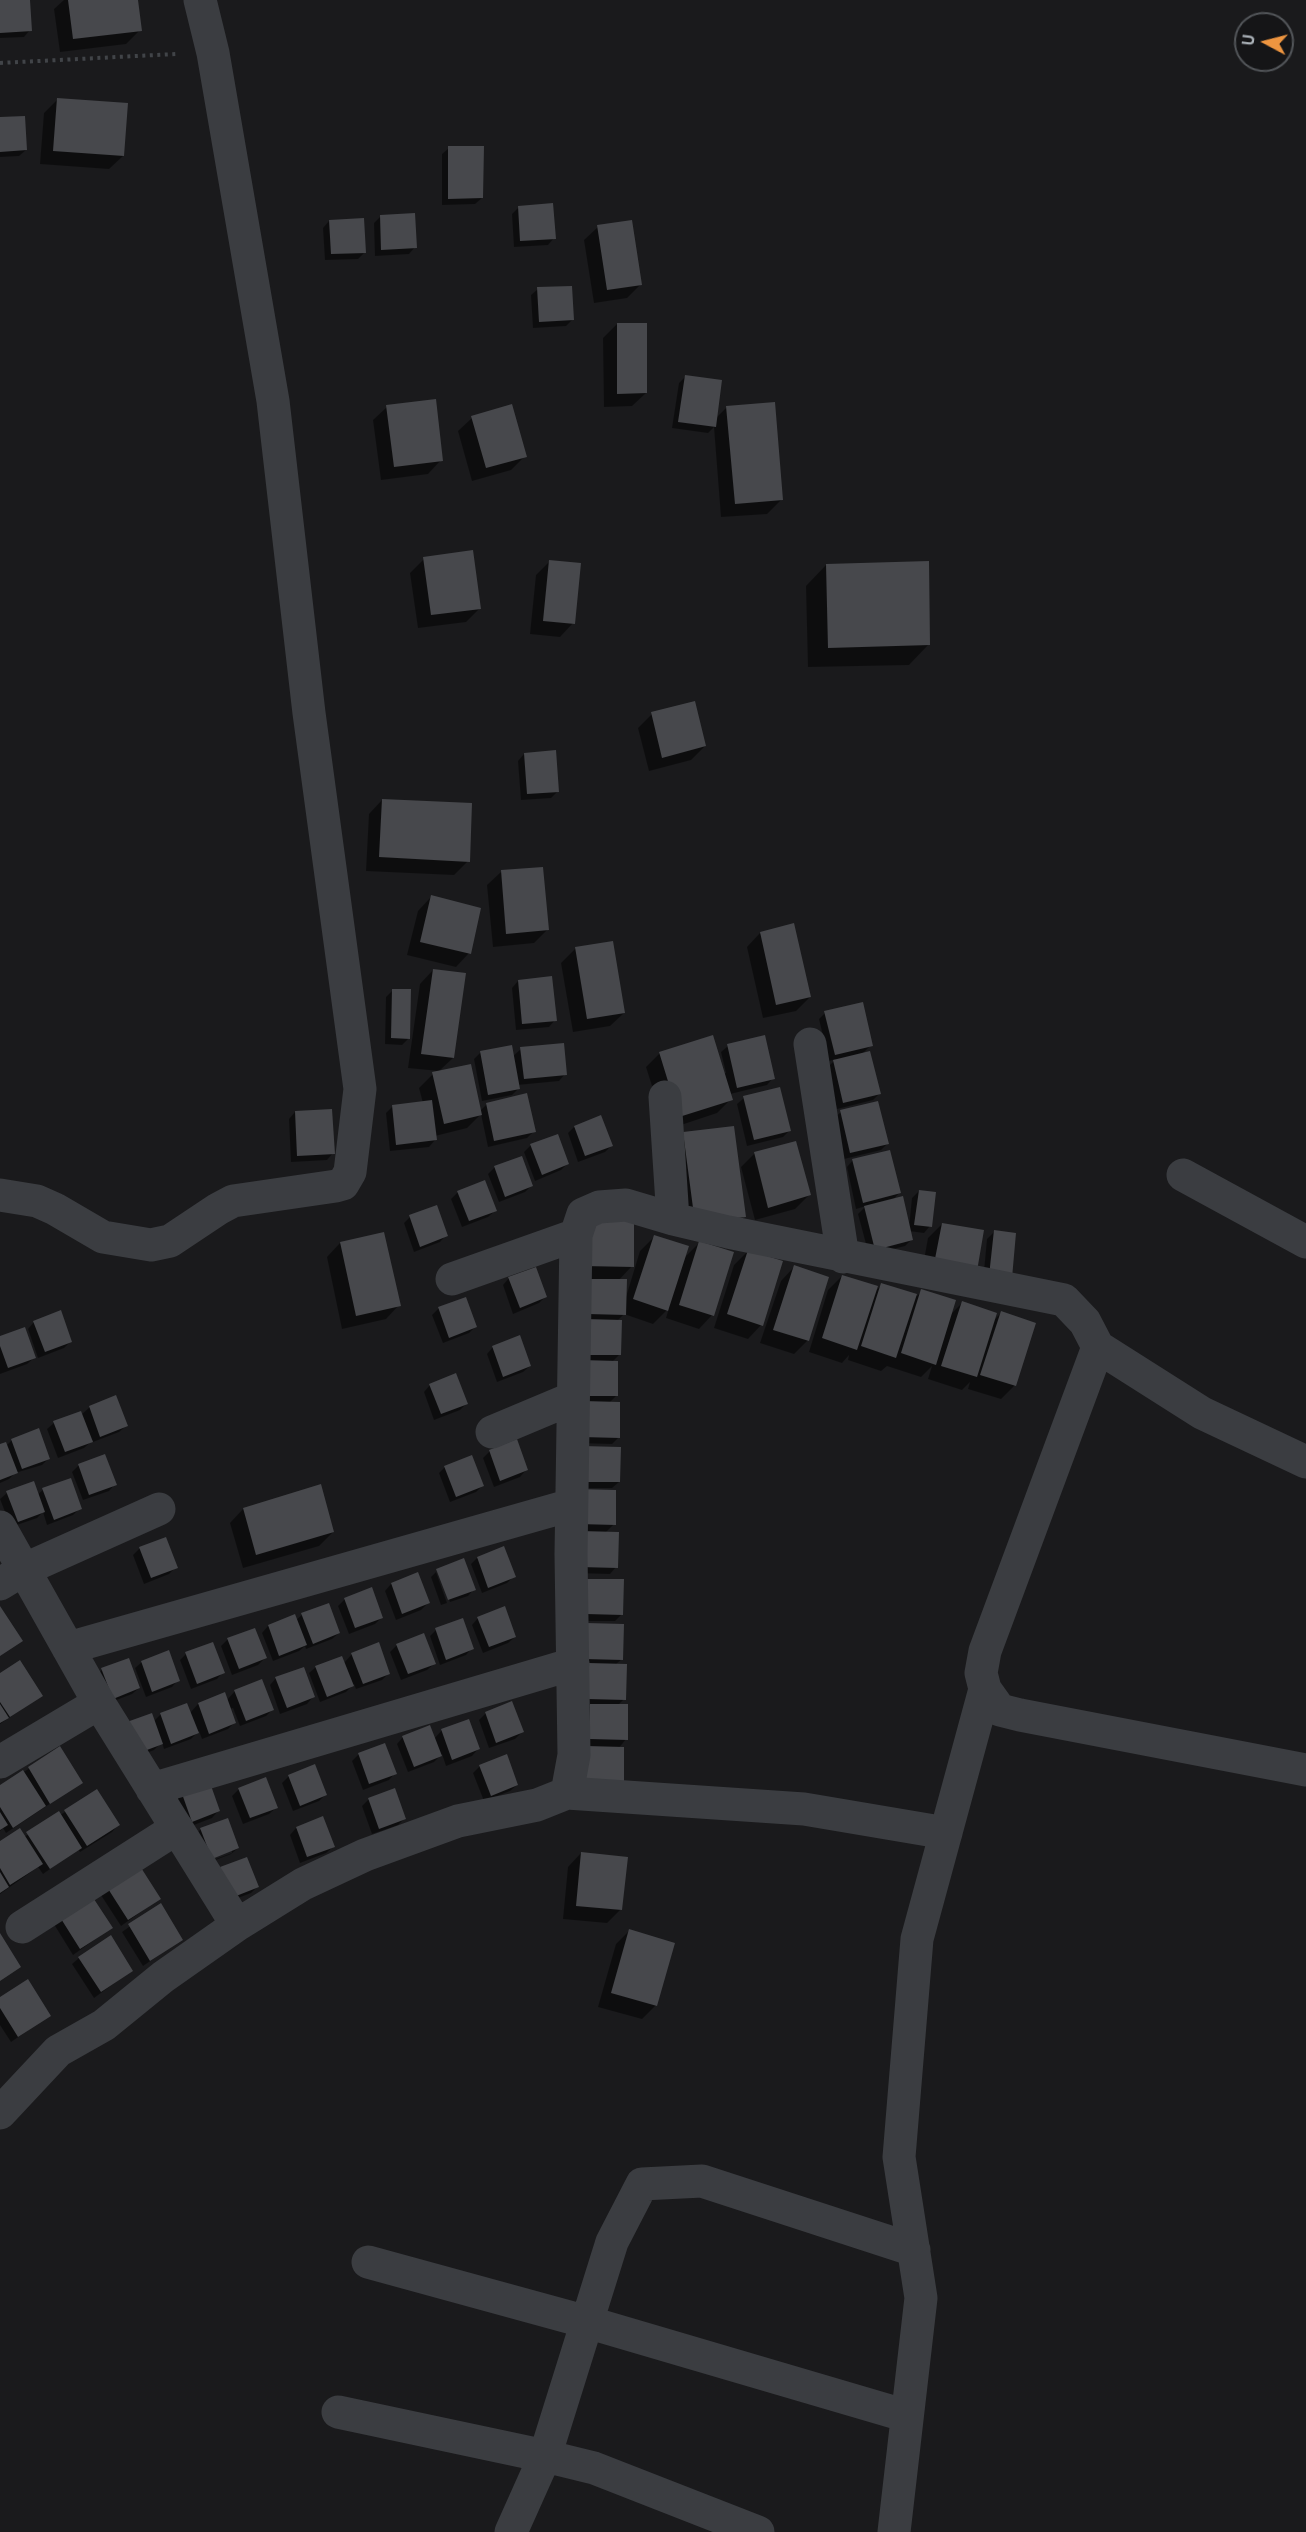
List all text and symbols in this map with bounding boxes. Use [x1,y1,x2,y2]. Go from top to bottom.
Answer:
north arrow [1234,12,1294,72]
text: U [1239,33,1258,47]

